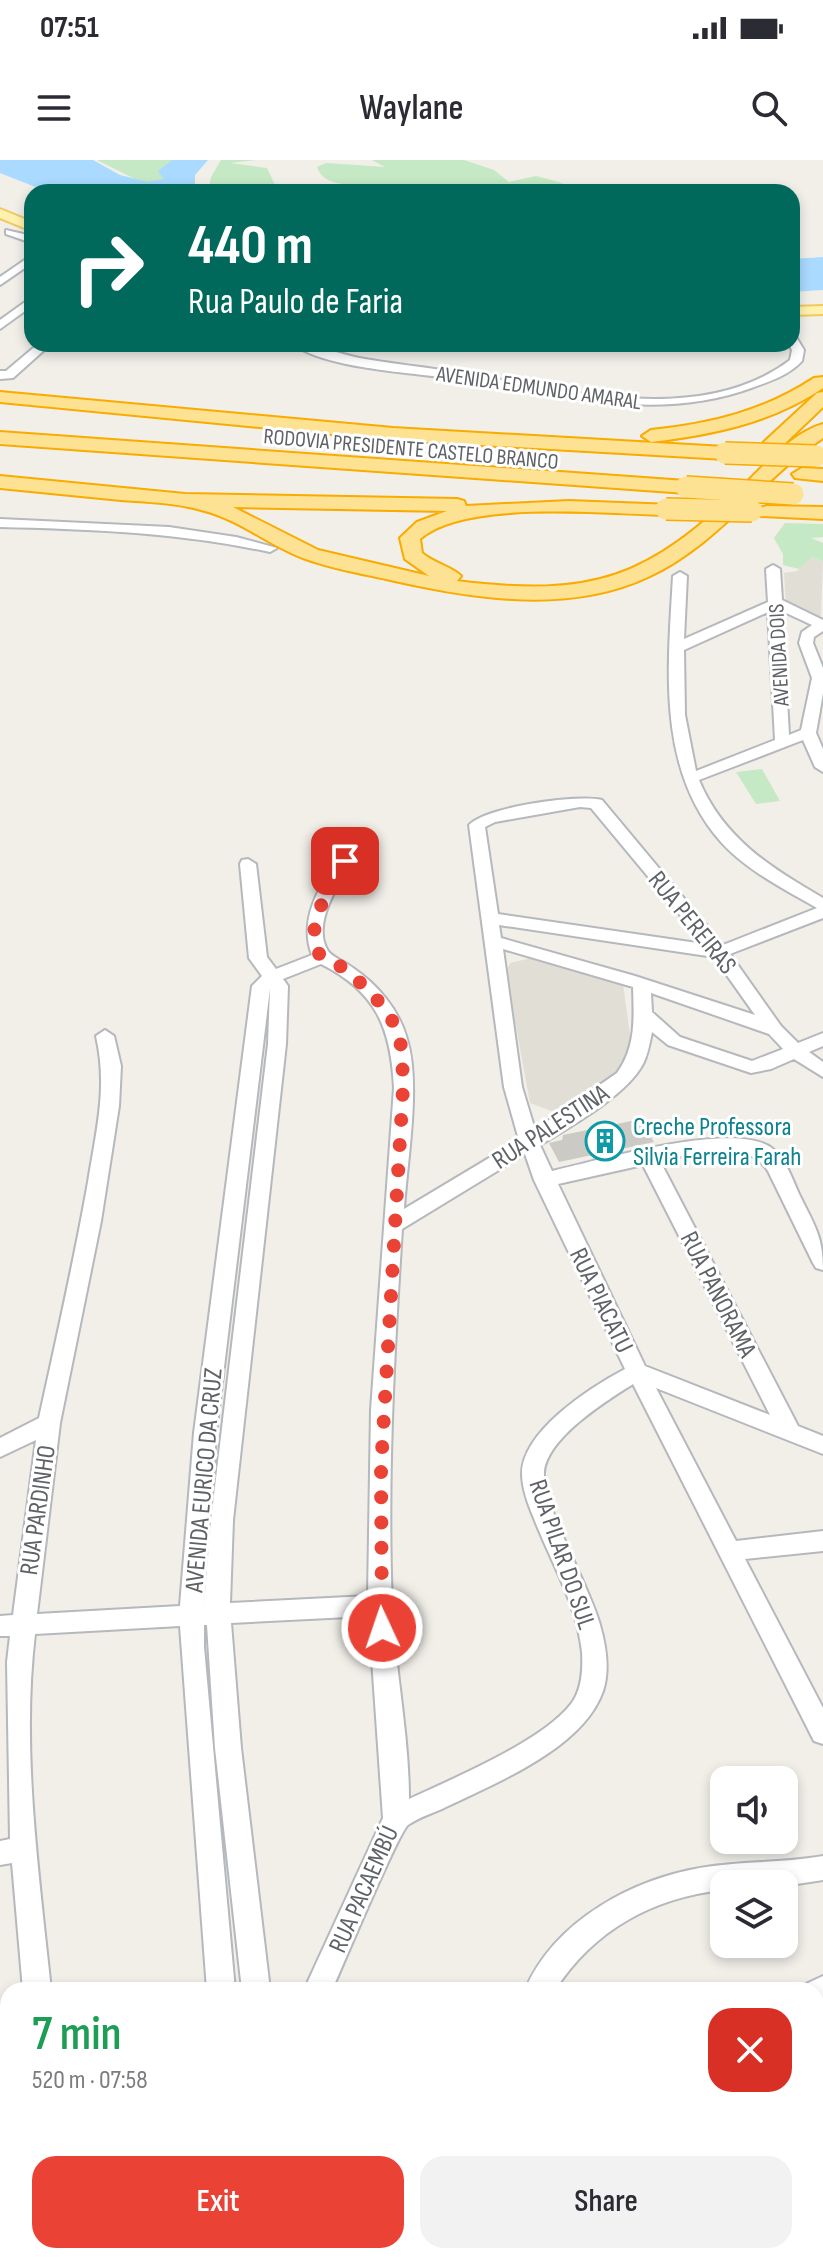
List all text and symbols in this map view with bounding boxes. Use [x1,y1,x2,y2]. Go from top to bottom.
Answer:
text: 07:51 [40,10,99,46]
icon: menu [32,86,76,130]
icon: search [747,86,791,130]
text: Waylane [359,87,464,130]
text: 440 m [188,213,313,280]
icon: right [56,216,160,320]
text: Rua Paulo de Faria [188,281,403,324]
street label: AVENIDA EDMUNDO AMARAL [434,361,643,416]
street label: RODOVIA PRESIDENTE CASTELO BRANCO [262,423,559,476]
street label: AVENIDA DOIS [763,603,796,708]
pin [311,827,379,895]
icon: arrive [323,839,367,883]
street label: RUA PEREIRAS [641,865,743,981]
street label: RUA PALESTINA [487,1078,616,1176]
place label: Creche Professora Silvia Ferreira Farah [633,1112,801,1173]
building icon: Creche Professora Silvia Ferreira Farah [584,1120,626,1162]
street label: RUA PANORAMA [673,1227,763,1363]
street label: RUA PIACATU [562,1243,639,1358]
street label: AVENIDA EURICO DA CRUZ [179,1366,230,1595]
street label: RUA PARDINHO [14,1443,63,1577]
street label: RUA PILAR DO SUL [521,1475,602,1634]
position arrow [340,1586,424,1670]
map controls [710,1766,798,1958]
button: sound [710,1766,798,1854]
street label: RUA PACAEMBÚ [323,1821,406,1958]
button: layers [710,1870,798,1958]
text: 7 min [32,2006,122,2063]
button: close [708,2008,792,2092]
text: 520 m · 07:58 [32,2065,148,2096]
button: Exit [32,2156,404,2248]
button: Share [420,2156,792,2248]

